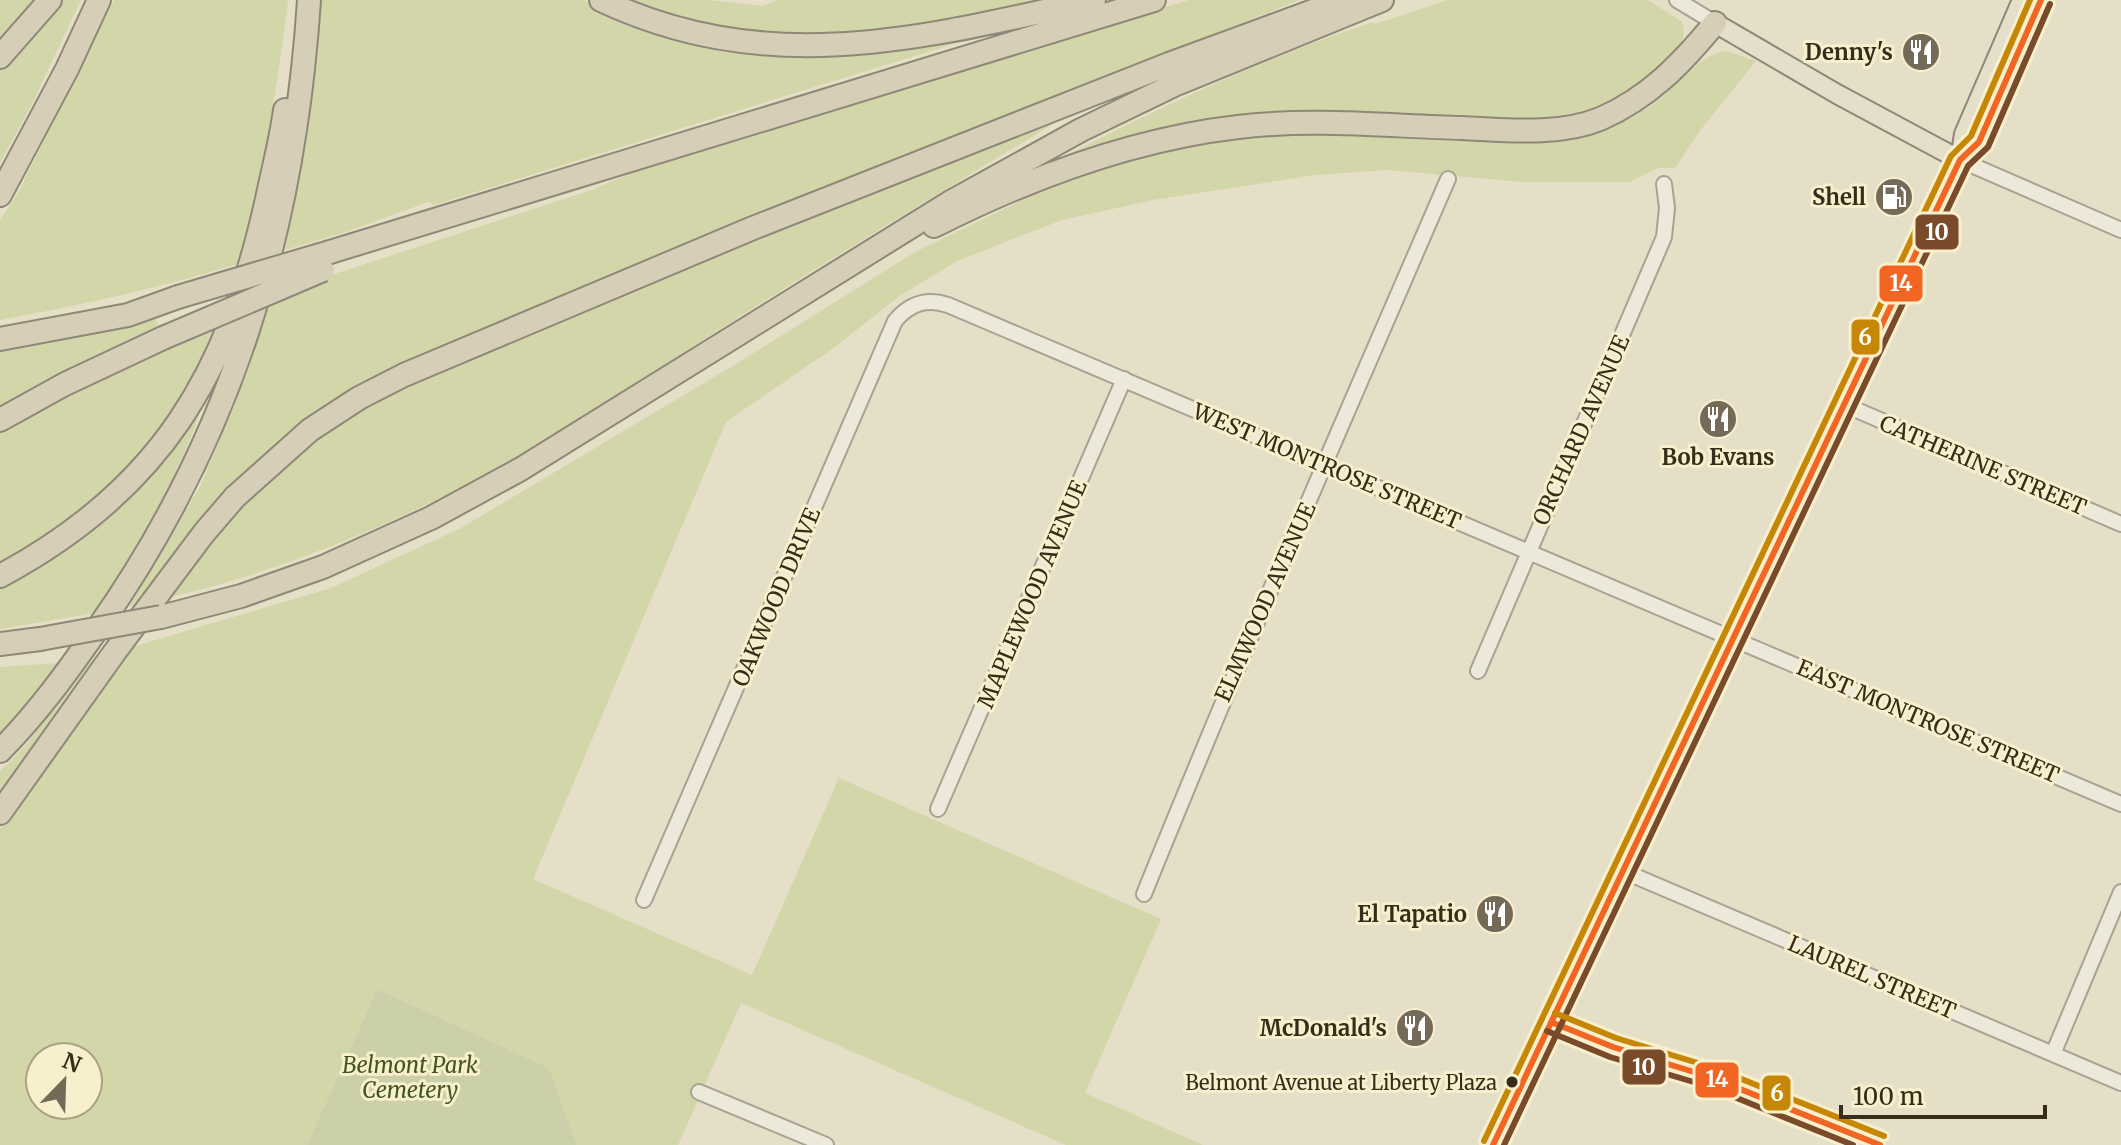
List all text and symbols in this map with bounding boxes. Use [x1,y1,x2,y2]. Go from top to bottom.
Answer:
restaurant icon: Denny's [1900,31,1942,73]
place label: Denny's [1805,38,1893,66]
fuel station icon: Shell [1873,176,1915,218]
place label: Shell [1812,183,1866,211]
line badge: 10 [1914,213,1960,251]
text: 10 [1925,218,1949,246]
line badge: 14 [1878,264,1924,303]
text: 14 [1889,269,1913,297]
line badge: 6 [1850,318,1881,356]
text: 6 [1858,323,1872,351]
street label: ORCHARD AVENUE [1526,331,1636,529]
street label: WEST MONTROSE STREET [1188,396,1465,535]
restaurant icon: Bob Evans [1697,398,1739,440]
street label: CATHERINE STREET [1875,409,2091,521]
place label: Bob Evans [1662,443,1774,471]
street label: MAPLEWOOD AVENUE [971,476,1093,712]
street label: ELMWOOD AVENUE [1208,498,1322,706]
street label: OAKWOOD DRIVE [726,503,826,691]
street label: EAST MONTROSE STREET [1793,653,2063,789]
restaurant icon: El Tapatio [1474,893,1516,935]
place label: El Tapatio [1357,900,1467,928]
street label: LAUREL STREET [1784,929,1960,1025]
restaurant icon: McDonald's [1394,1007,1436,1049]
place label: McDonald's [1260,1014,1387,1042]
north arrow [24,1041,104,1121]
text: N [58,1046,86,1079]
line badge: 10 [1621,1048,1667,1086]
park label: Belmont Park Cemetery [342,1051,478,1104]
text: 10 [1632,1053,1656,1081]
line badge: 14 [1694,1061,1740,1099]
text: 14 [1705,1065,1729,1093]
scale bar [1841,1069,2045,1119]
place label: Belmont Avenue at Liberty Plaza [1185,1070,1497,1095]
marker: Belmont Avenue at Liberty Plaza [1504,1074,1520,1090]
line badge: 6 [1761,1074,1792,1112]
text: 6 [1770,1079,1784,1107]
text: 100 m [1853,1081,1924,1112]

